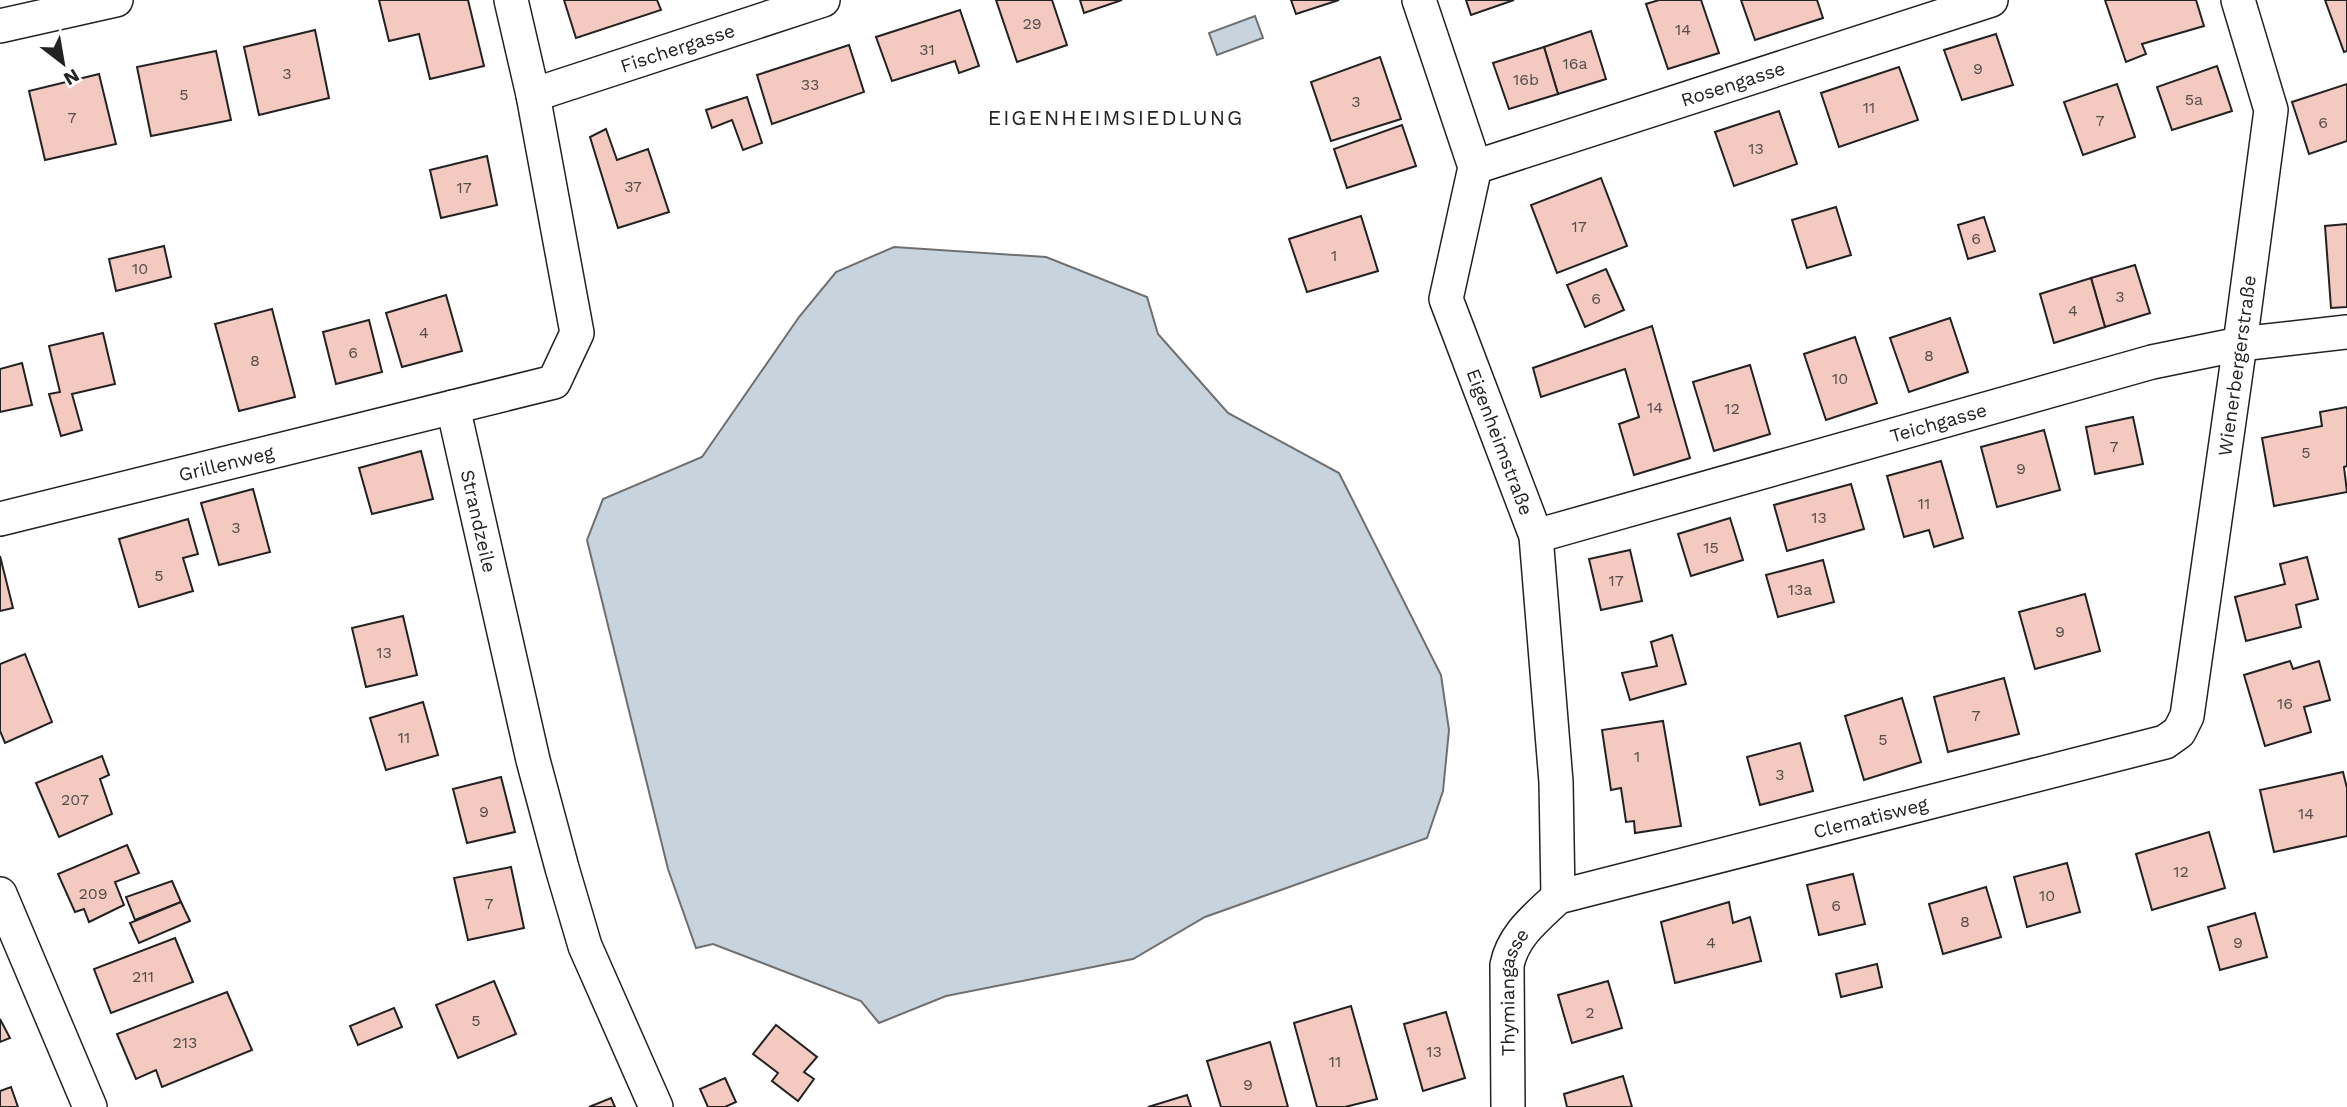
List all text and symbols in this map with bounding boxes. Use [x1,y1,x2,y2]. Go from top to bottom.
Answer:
house number: 29 [1022,14,1042,33]
street label: Fischergasse [617,18,738,77]
house number: 14 [1675,20,1691,39]
north arrow [28,28,98,98]
house number: 31 [919,40,935,59]
house number: 16a [1562,54,1588,73]
street label: Rosengasse [1678,56,1788,111]
house number: 9 [1973,59,1983,78]
text: N [60,64,83,91]
house number: 3 [282,64,292,83]
house number: 16b [1513,70,1539,89]
house number: 33 [801,75,819,94]
house number: 5 [179,85,189,104]
house number: 5a [2185,90,2203,109]
house number: 3 [1351,92,1361,111]
house number: 11 [1863,98,1875,117]
district label: EIGENHEIMSIEDLUNG [988,105,1244,130]
house number: 7 [68,108,77,127]
house number: 7 [2096,111,2105,130]
house number: 6 [2318,113,2328,132]
house number: 13 [1748,139,1764,158]
house number: 37 [624,177,642,196]
house number: 17 [456,178,472,197]
house number: 17 [1571,217,1587,236]
house number: 6 [1971,229,1981,248]
house number: 1 [1331,246,1337,265]
house number: 10 [132,259,148,278]
street label: Wienerbergerstraße [2213,274,2261,458]
house number: 3 [2115,287,2125,306]
house number: 6 [1591,289,1601,308]
house number: 4 [2068,301,2078,320]
house number: 4 [419,323,429,342]
house number: 6 [348,343,358,362]
house number: 8 [1924,346,1934,365]
house number: 8 [250,351,260,370]
street label: Eigenheimstraße [1462,365,1538,518]
house number: 10 [1832,369,1848,388]
house number: 14 [1647,398,1663,417]
street label: Teichgasse [1887,398,1989,447]
house number: 12 [1724,399,1740,418]
house number: 7 [2110,437,2119,456]
street label: Grillenweg [176,440,277,486]
house number: 5 [2301,443,2311,462]
house number: 9 [2016,459,2026,478]
street label: Strandzeile [456,467,502,575]
house number: 11 [1918,494,1930,513]
house number: 13 [1811,508,1827,527]
house number: 3 [231,518,241,537]
house number: 15 [1703,538,1719,557]
house number: 5 [154,566,164,585]
house number: 17 [1608,571,1624,590]
house number: 13a [1788,580,1812,599]
house number: 9 [2055,622,2065,641]
house number: 13 [376,643,392,662]
house number: 16 [2277,694,2293,713]
house number: 7 [1972,706,1981,725]
house number: 11 [398,728,410,747]
house number: 5 [1878,730,1888,749]
house number: 1 [1634,747,1640,766]
house number: 3 [1775,765,1785,784]
house number: 207 [61,790,89,809]
street label: Clematisweg [1811,791,1931,843]
house number: 9 [479,802,489,821]
house number: 14 [2298,804,2314,823]
house number: 12 [2173,862,2189,881]
house number: 209 [78,884,108,903]
house number: 10 [2039,886,2055,905]
house number: 7 [485,894,494,913]
house number: 6 [1831,896,1841,915]
house number: 8 [1960,912,1970,931]
street label: Thymiangasse [1495,924,1533,1056]
house number: 4 [1706,933,1716,952]
house number: 9 [2233,933,2243,952]
house number: 211 [132,967,154,986]
house number: 2 [1585,1003,1595,1022]
house number: 5 [471,1011,481,1030]
house number: 213 [173,1033,197,1052]
house number: 13 [1426,1042,1442,1061]
house number: 11 [1329,1052,1341,1071]
house number: 9 [1243,1075,1253,1094]

